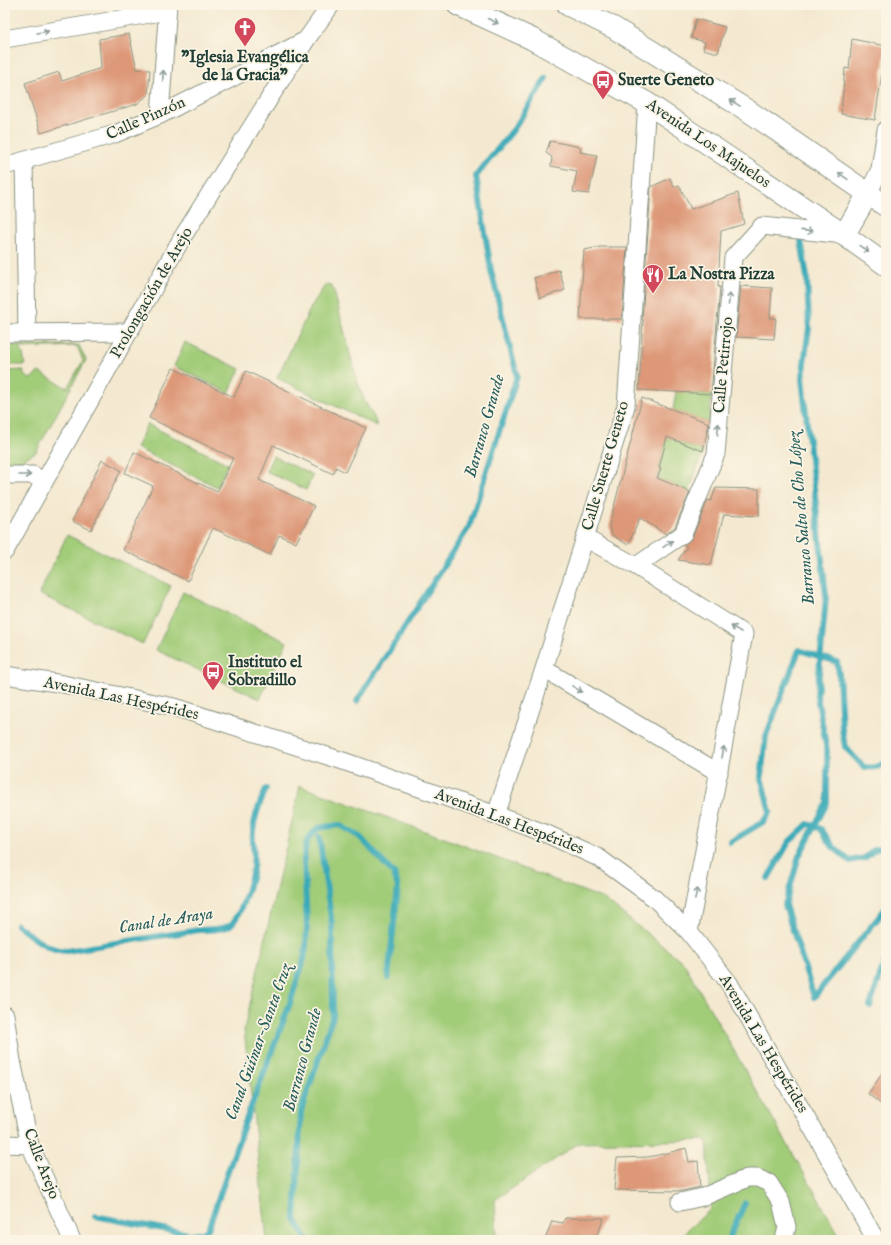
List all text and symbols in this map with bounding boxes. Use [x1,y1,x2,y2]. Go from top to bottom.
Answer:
church icon: "Iglesia Evangélica de la Gracia" [232,15,258,48]
one-way arrow [487,18,499,25]
one-way arrow [37,28,50,36]
place label: "Iglesia Evangélica de la Gracia" [181,48,310,86]
bus stop icon: Suerte Geneto [590,68,616,101]
one-way arrow [159,70,166,83]
place label: Suerte Geneto [618,71,714,91]
street label: Calle Pinzón [103,93,189,145]
street label: Avenida Los Majuelos [641,94,774,193]
one-way arrow [729,98,741,106]
one-way arrow [837,172,848,180]
street label: Prolongación de Arejo [106,224,198,362]
one-way arrow [800,227,813,235]
one-way arrow [858,245,869,253]
restaurant icon: La Nostra Pizza [640,262,666,295]
place label: La Nostra Pizza [668,265,776,285]
one-way arrow [725,293,733,306]
street label: Calle Petirrojo [710,316,738,414]
water label: Barranco Grande [460,372,510,480]
street label: Calle Suerte Geneto [578,399,634,533]
one-way arrow [715,423,722,436]
water label: Barranco Salto de Cho López [784,429,820,606]
one-way arrow [18,471,31,479]
one-way arrow [662,540,673,548]
one-way arrow [730,624,742,632]
place label: Instituto el Sobradillo [228,653,302,691]
bus stop icon: Instituto el Sobradillo [200,659,226,692]
street label: Avenida Las Hespérides [41,673,201,725]
one-way arrow [571,685,583,693]
one-way arrow [719,746,727,759]
street label: Avenida Las Hespérides [431,784,587,860]
one-way arrow [693,888,701,901]
water label: Canal de Araya [117,903,215,939]
water label: Canal Güímar-Santa Cruz [221,959,298,1123]
street label: Avenida Las Hespérides [713,970,812,1117]
water label: Barranco Grande [279,1006,327,1114]
street label: Calle Arejo [18,1126,64,1203]

